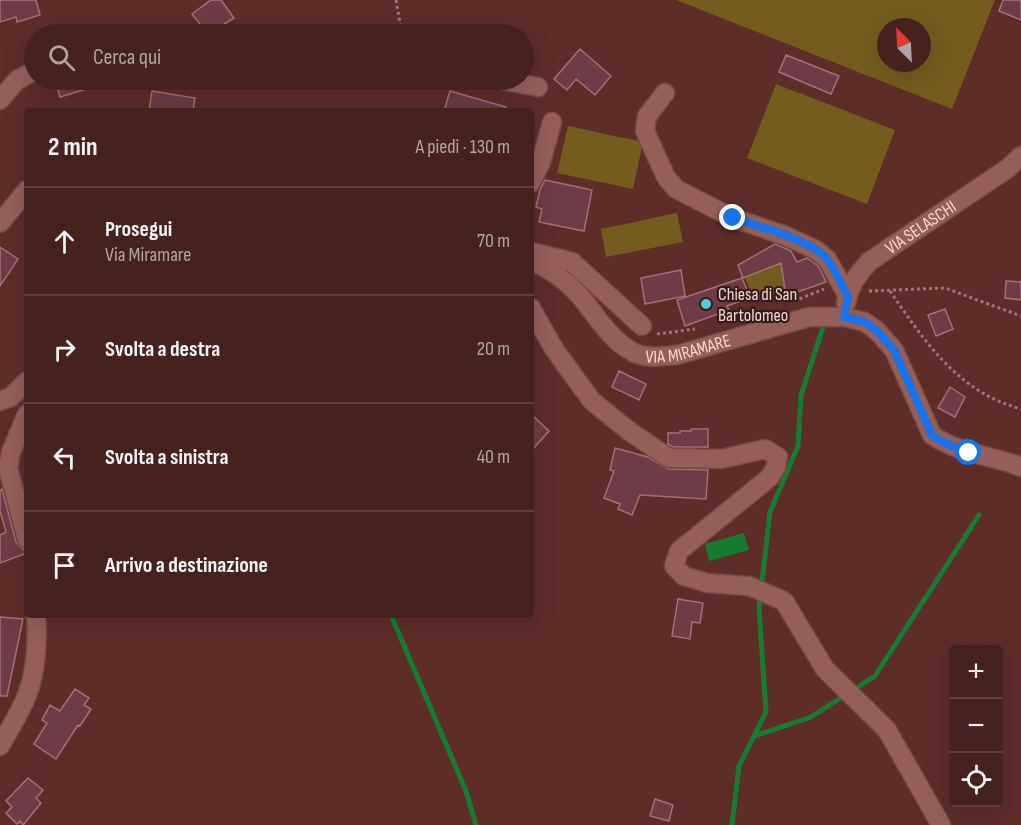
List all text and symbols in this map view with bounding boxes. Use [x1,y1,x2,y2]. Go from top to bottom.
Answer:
north arrow [877,18,931,72]
search box [24,24,534,90]
icon: search [45,41,78,74]
text: Cerca qui [93,44,161,71]
text: 2 min [48,132,98,163]
text: A piedi · 130 m [416,135,510,159]
street label: VIA SELASCHI [881,196,960,259]
route end [719,204,745,230]
text: Prosegui [105,216,172,243]
icon: ahead [48,225,81,258]
text: 70 m [477,229,510,253]
text: Via Miramare [105,243,191,267]
place label: Chiesa di San Bartolomeo [718,284,797,326]
marker: Chiesa di San Bartolomeo [699,297,713,311]
street label: VIA MIRAMARE [645,330,733,368]
icon: right [48,333,81,366]
text: Svolta a destra [105,336,220,363]
text: 20 m [477,337,510,361]
route start [955,439,981,465]
icon: left [48,441,81,474]
text: Svolta a sinistra [105,444,228,471]
text: 40 m [477,445,510,469]
icon: arrive [48,549,81,582]
text: Arrivo a destinazione [105,552,268,579]
map controls [949,645,1003,807]
button: + [949,645,1003,699]
button: − [949,699,1003,753]
button: locate [949,753,1003,807]

